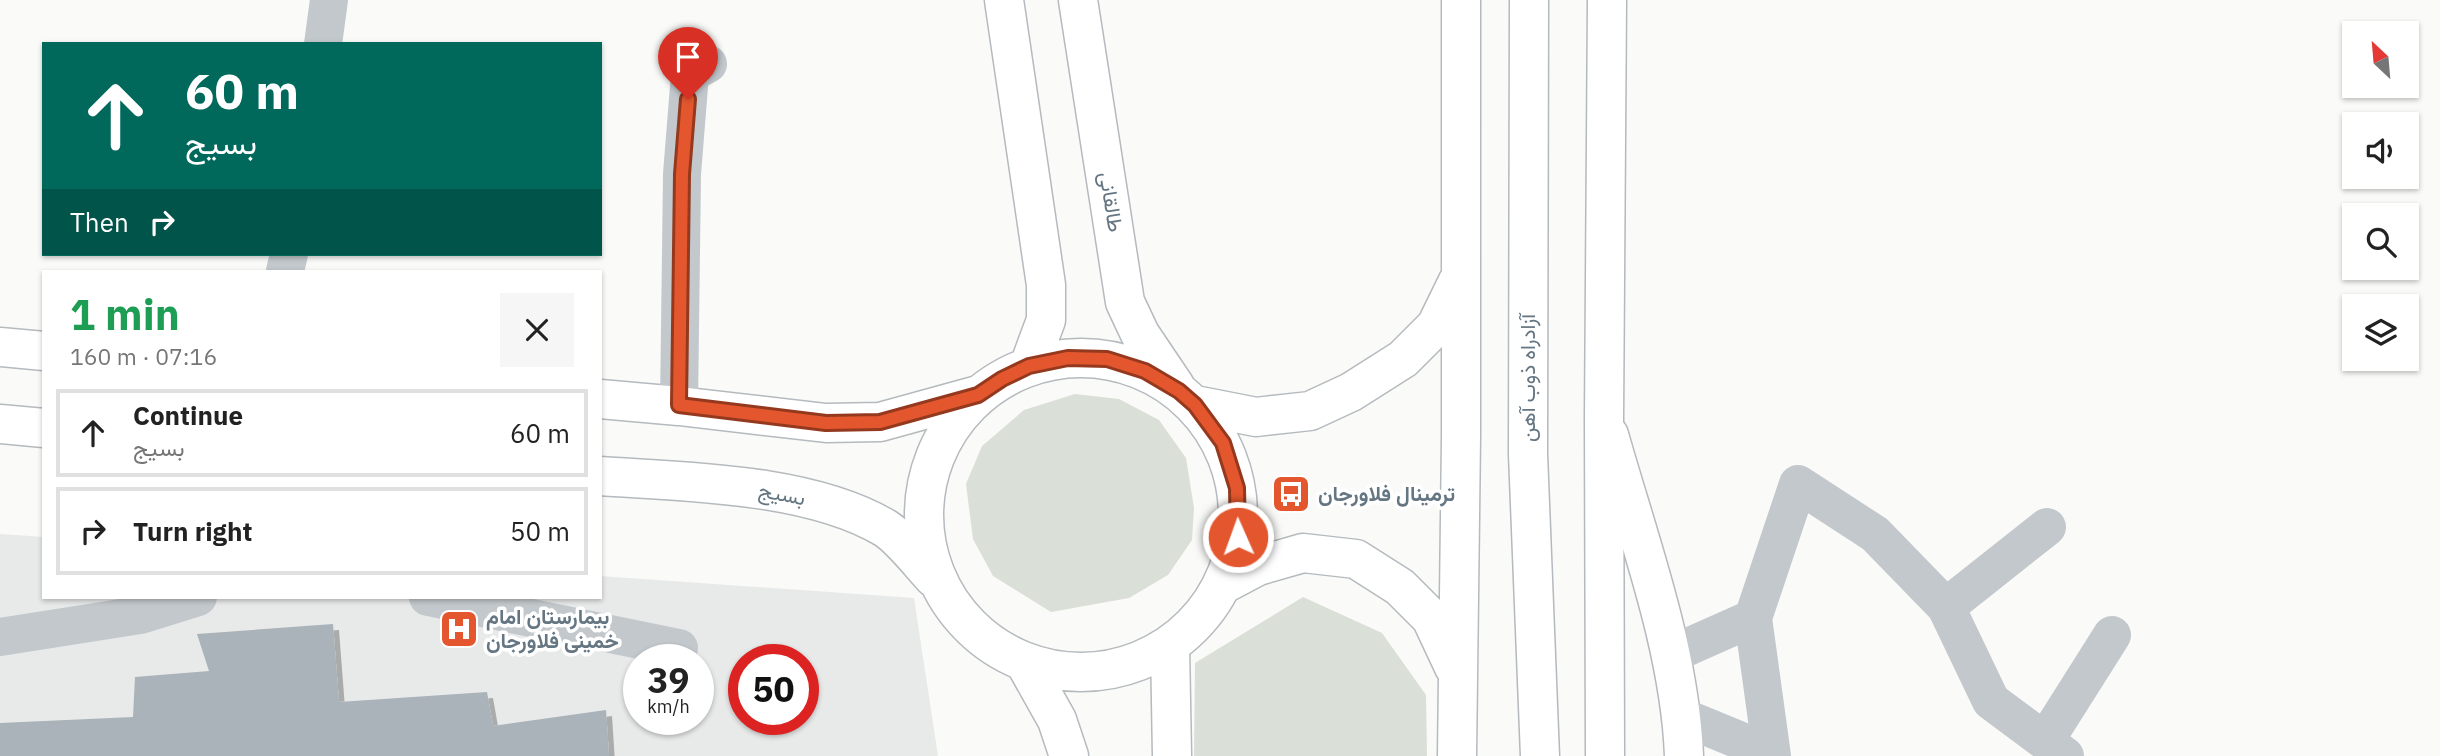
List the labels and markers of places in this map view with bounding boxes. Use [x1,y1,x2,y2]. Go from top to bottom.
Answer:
pin [658,27,718,99]
bus stop icon: ترمینال فلاورجان [1270,473,1312,515]
place label: ترمینال فلاورجان [1318,479,1455,507]
place label: بیمارستان امام خمینی فلاورجان [486,602,619,654]
hospital icon: بیمارستان امام خمینی فلاورجان [438,608,480,650]

